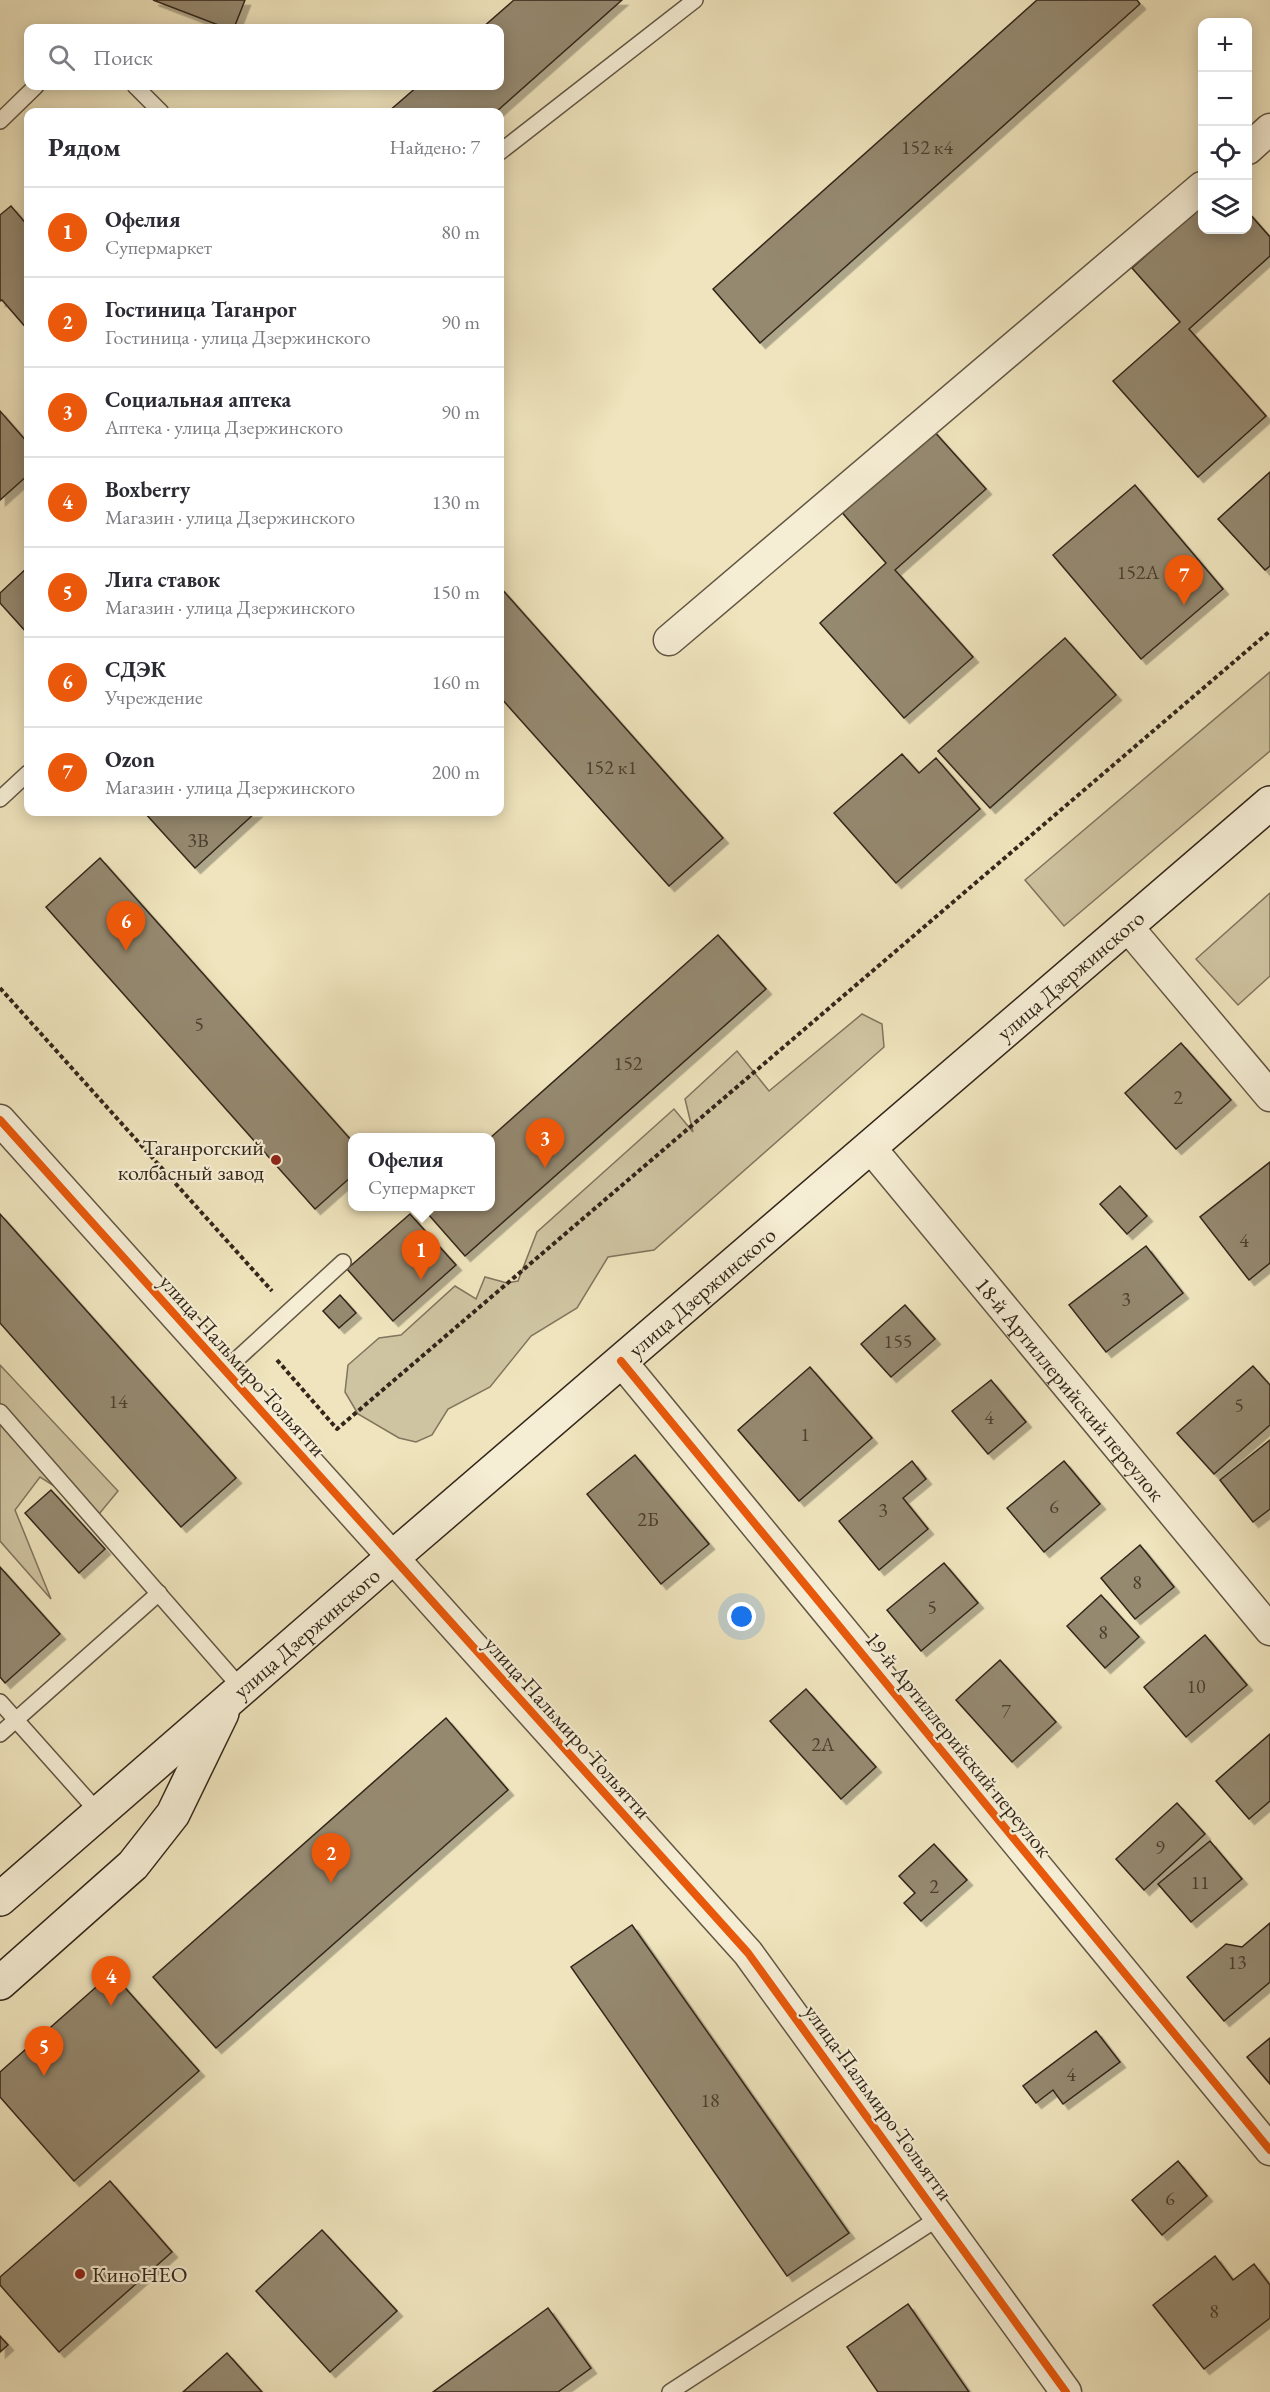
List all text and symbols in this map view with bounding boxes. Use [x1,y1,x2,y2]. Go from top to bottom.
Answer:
map controls [1198,18,1252,234]
button: + [1198,18,1252,72]
search box [24,24,504,90]
icon: search [45,41,78,74]
text: Поиск [93,43,153,72]
button: − [1198,72,1252,126]
button: locate [1198,126,1252,180]
text: Рядом [48,130,121,164]
text: Найдено: 7 [389,134,480,160]
house number: 152 к4 [901,134,953,160]
button: layers [1198,180,1252,234]
text: Офелия [105,205,181,234]
text: 1 [62,219,73,245]
text: 80 m [441,219,480,245]
text: Супермаркет [105,234,212,260]
text: Гостиница Таганрог [105,295,297,324]
text: 2 [62,309,73,335]
text: 90 m [441,309,480,335]
text: Гостиница · улица Дзержинского [105,324,371,350]
text: Социальная аптека [105,385,291,414]
text: 3 [62,399,73,425]
text: 90 m [441,399,480,425]
text: Аптека · улица Дзержинского [105,414,343,440]
text: Boxberry [105,475,190,504]
text: 4 [62,489,73,515]
text: 130 m [432,489,480,515]
text: Магазин · улица Дзержинского [105,504,355,530]
pin: 7 [1164,556,1204,605]
house number: 152А [1117,559,1159,585]
text: Лига ставок [105,565,220,594]
text: 5 [62,579,73,605]
text: 150 m [432,579,480,605]
text: Магазин · улица Дзержинского [105,594,355,620]
text: СДЭК [105,655,166,684]
text: 6 [62,669,73,695]
text: 160 m [432,669,480,695]
text: Учреждение [105,684,203,710]
text: Ozon [105,745,155,774]
house number: 152 к1 [585,754,637,780]
text: 7 [62,759,73,785]
text: 200 m [432,759,480,785]
text: Магазин · улица Дзержинского [105,774,355,800]
house number: 3В [187,827,209,853]
pin: 6 [106,902,146,951]
street label: улица Дзержинского [991,903,1151,1047]
house number: 5 [194,1011,204,1037]
house number: 152 [614,1050,643,1076]
house number: 2 [1173,1084,1183,1110]
pin: 3 [526,1118,564,1168]
place label: Таганрогский колбасный завод [118,1133,264,1187]
popup [348,1133,495,1211]
text: Офелия [368,1145,444,1174]
marker: Таганрогский колбасный завод [269,1153,283,1167]
text: Супермаркет [368,1174,475,1200]
street label: улица Дзержинского [622,1220,782,1364]
house number: 4 [1239,1227,1249,1253]
pin: 1 [402,1230,440,1280]
street label: улица Пальмиро Тольятти [153,1268,333,1463]
street label: 18-й Артиллерийский переулок [969,1271,1171,1508]
house number: 3 [1121,1286,1131,1312]
house number: 155 [884,1328,912,1354]
house number: 14 [108,1388,128,1414]
house number: 5 [1234,1392,1244,1418]
house number: 4 [984,1404,994,1430]
house number: 1 [800,1421,810,1447]
house number: 6 [1049,1493,1059,1519]
house number: 3 [878,1497,888,1523]
house number: 2Б [637,1506,659,1532]
street label: улица Дзержинского [227,1561,386,1705]
house number: 8 [1132,1569,1142,1595]
house number: 5 [927,1594,937,1620]
your location [727,1602,756,1631]
house number: 8 [1098,1619,1108,1645]
street label: 19-й Артиллерийский переулок [859,1625,1059,1864]
street label: улица Пальмиро Тольятти [478,1630,658,1825]
house number: 10 [1186,1673,1206,1699]
house number: 7 [1001,1698,1011,1724]
house number: 2А [811,1731,835,1757]
pin: 2 [312,1834,350,1883]
house number: 9 [1155,1834,1165,1860]
house number: 11 [1190,1869,1210,1895]
house number: 2 [929,1873,939,1899]
house number: 13 [1227,1949,1247,1975]
pin: 4 [92,1956,130,2006]
street label: улица Пальмиро Тольятти [797,1998,960,2207]
pin: 5 [24,2026,63,2076]
house number: 4 [1066,2061,1076,2087]
house number: 18 [700,2087,720,2113]
house number: 6 [1165,2185,1175,2211]
place label: КиноНЕО [92,2260,188,2289]
marker: КиноНЕО [73,2267,87,2281]
house number: 8 [1209,2298,1219,2324]

